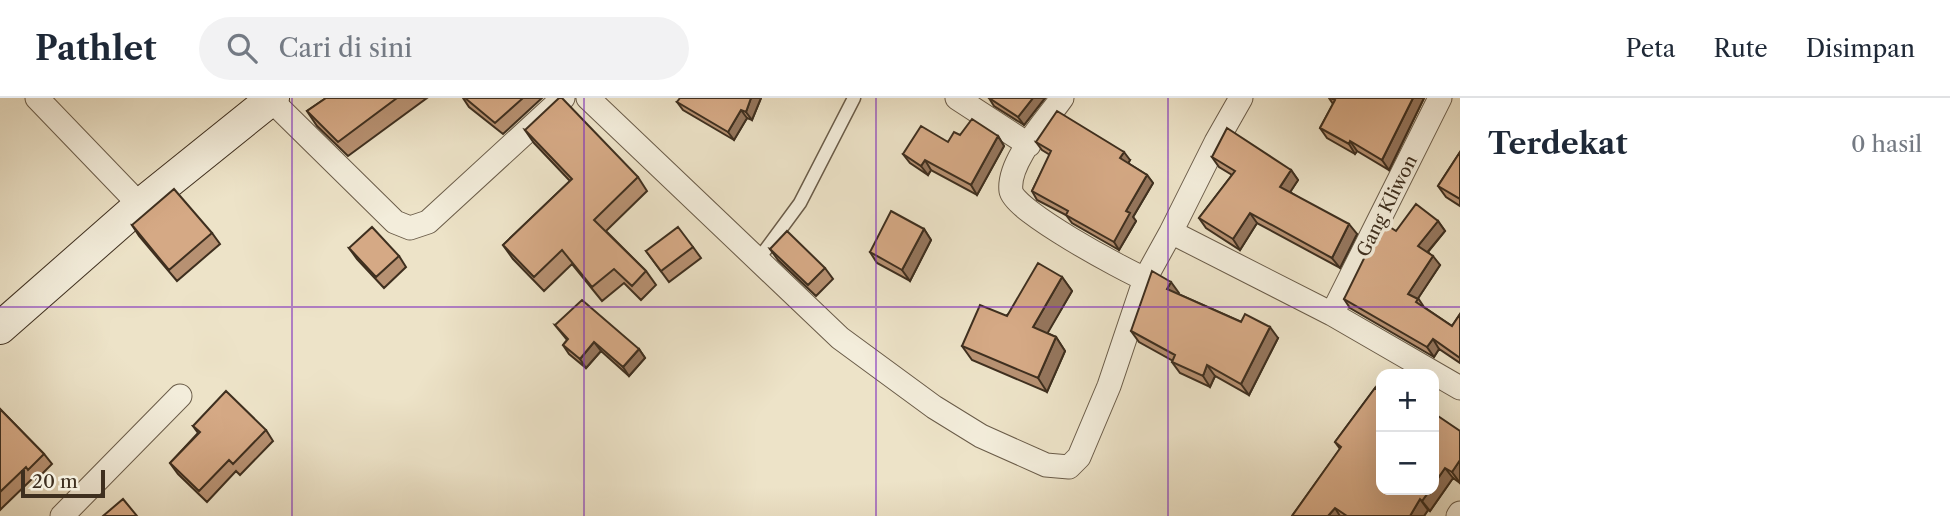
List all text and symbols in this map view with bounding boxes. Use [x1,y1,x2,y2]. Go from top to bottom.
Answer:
search box [199,17,689,80]
text: Pathlet [35,28,157,69]
icon: search [223,29,261,67]
text: Cari di sini [279,32,412,64]
text: Peta [1626,34,1675,63]
text: Rute [1713,34,1768,63]
text: Disimpan [1806,34,1915,63]
text: Terdekat [1488,125,1628,162]
text: 0 hasil [1851,130,1922,158]
street label: Gang Kliwon [1352,152,1422,260]
map controls [1376,369,1439,495]
button: + [1376,369,1439,432]
button: − [1376,432,1439,495]
scale bar [21,467,105,499]
text: 20 m [32,470,78,493]

